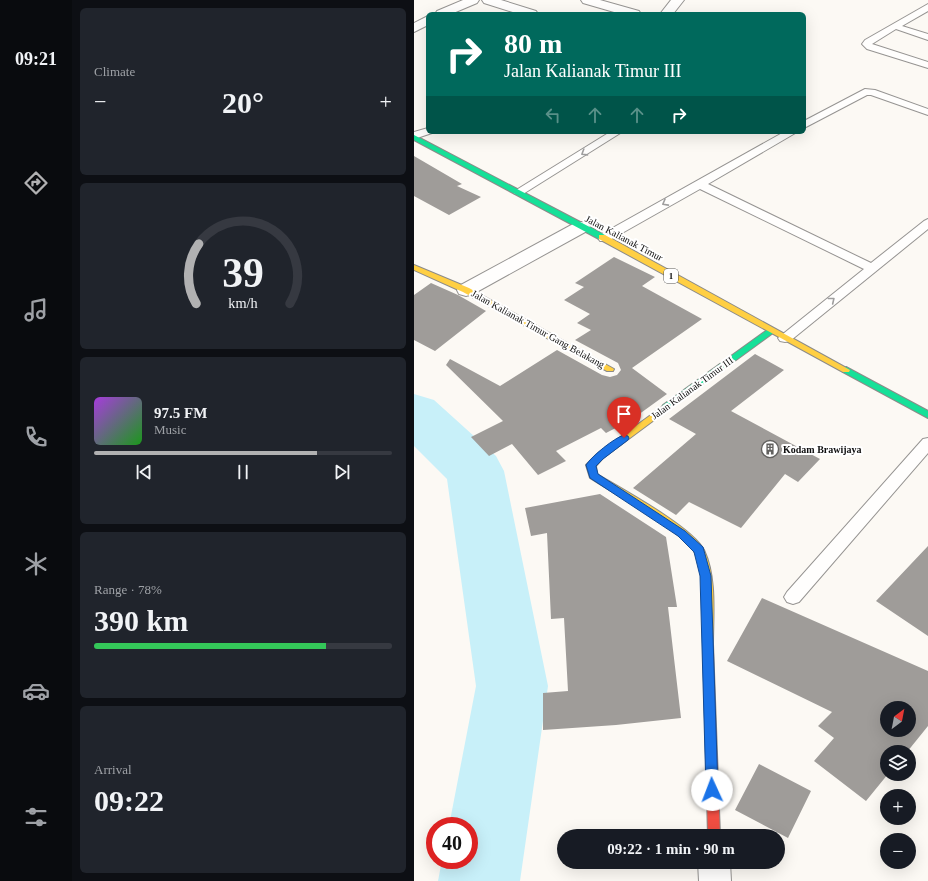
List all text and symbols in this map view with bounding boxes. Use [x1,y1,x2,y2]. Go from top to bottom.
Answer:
icon: right [438,28,490,80]
text: 80 m [504,28,562,59]
text: 09:21 [15,49,57,69]
text: Jalan Kalianak Timur III [504,61,681,81]
text: Climate [94,64,135,79]
text: 20° [222,86,264,119]
text: − [94,89,106,114]
text: + [380,89,392,114]
icon: left [542,104,564,126]
icon: ahead [584,104,606,126]
icon: ahead [626,104,648,126]
icon: right [668,104,690,126]
one-way arrow [581,148,588,155]
icon: directions [22,169,50,197]
one-way arrow [662,199,669,206]
street label: Jalan Kalianak Timur [583,213,665,263]
text: 39 [222,250,264,296]
road number: 1 [664,269,678,283]
street label: Jalan Kalianak Timur Gang Belakang [470,288,606,370]
text: km/h [228,294,258,310]
icon: music [22,296,50,324]
one-way arrow [828,298,835,305]
street label: Jalan Kalianak Timur III [649,355,735,421]
pin [607,397,641,438]
icon: arrive [613,403,635,425]
text: 97.5 FM [154,405,207,421]
text: Music [154,422,187,437]
icon: phone [22,423,50,451]
building icon: Kodam Brawijaya [760,439,780,459]
place label: Kodam Brawijaya [783,444,862,455]
icon: previous [133,461,155,483]
icon: pause [232,461,254,483]
icon: next [331,461,353,483]
icon: climate [22,550,50,578]
text: Range · 78% [94,582,162,597]
text: 390 km [94,604,188,637]
icon: car [22,677,50,705]
north arrow [880,701,916,737]
map controls [880,701,916,869]
button: layers [880,745,916,781]
text: Arrival [94,762,132,777]
position arrow [691,769,733,811]
text: 09:22 [94,784,164,817]
button: + [880,789,916,825]
icon: filters [22,803,50,831]
speed limit sign: 40 [426,817,478,869]
button: − [880,833,916,869]
text: 09:22 · 1 min · 90 m [607,841,735,857]

